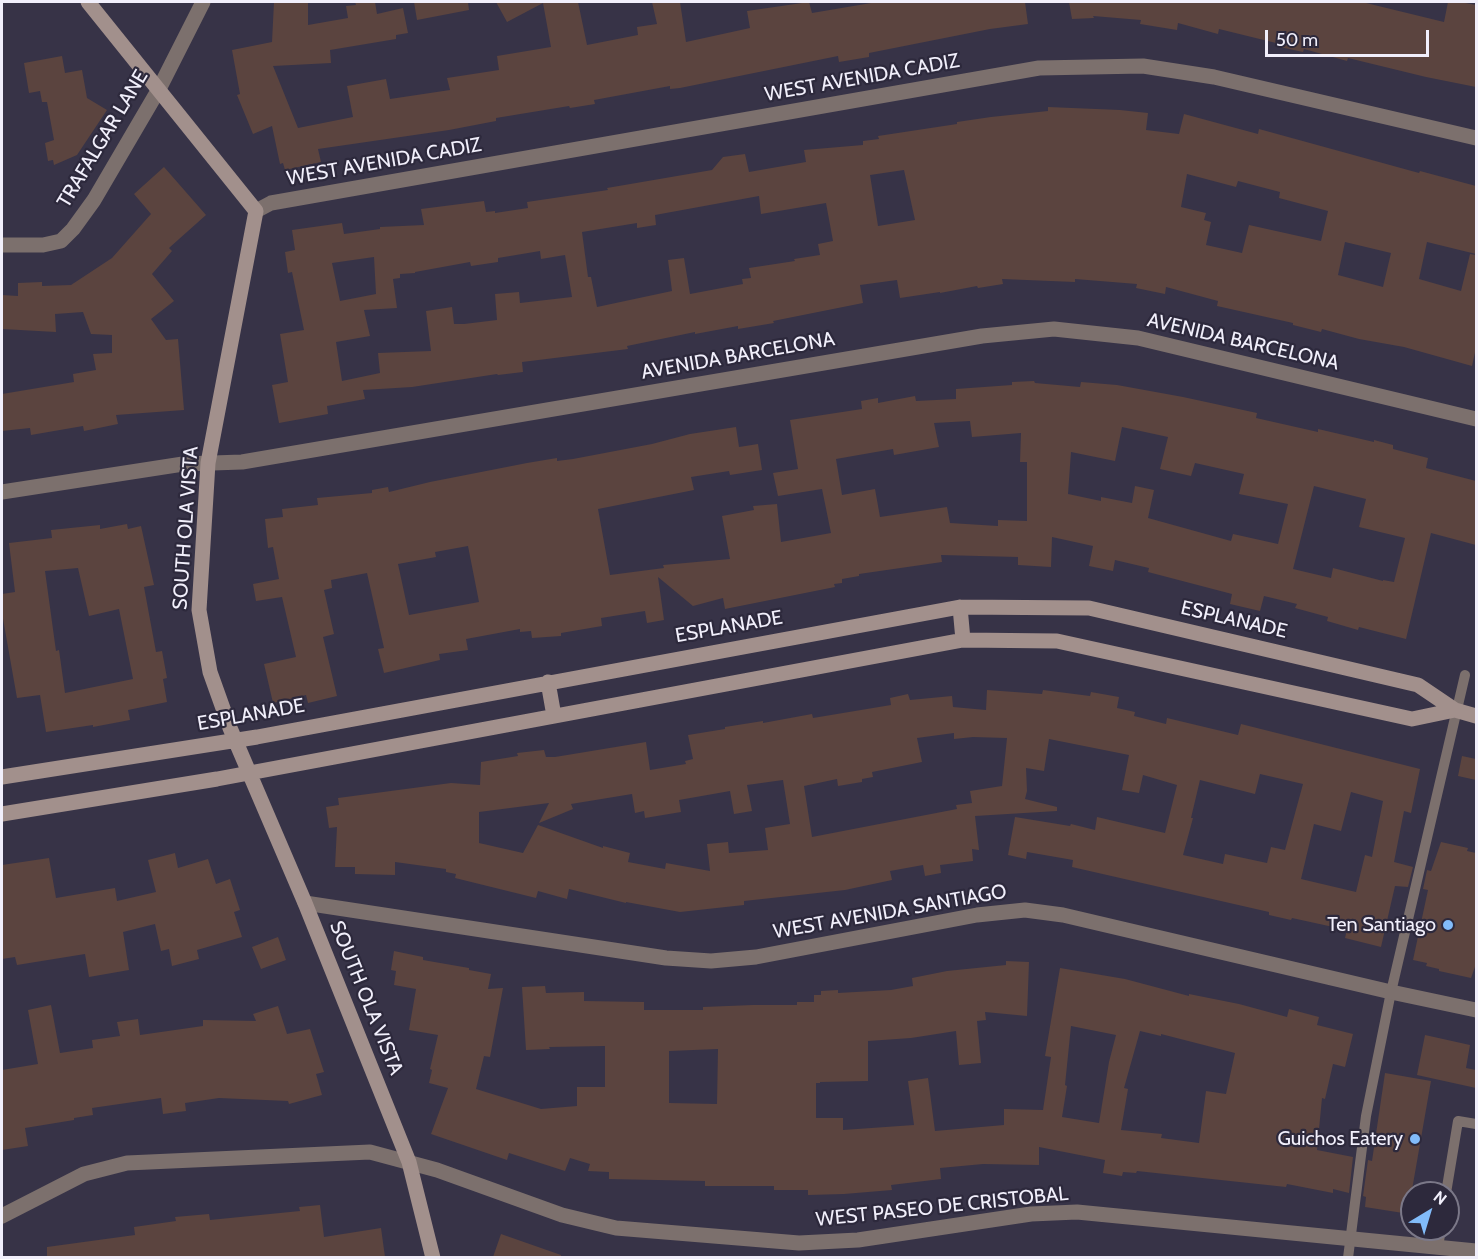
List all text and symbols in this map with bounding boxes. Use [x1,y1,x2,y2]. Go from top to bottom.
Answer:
scale bar [1268,18,1432,56]
text: 50 m [1276,29,1318,51]
street label: WEST AVENIDA CADIZ [763,49,961,107]
street label: TRAFALGAR LANE [53,66,153,212]
street label: WEST AVENIDA CADIZ [285,133,483,191]
street label: AVENIDA BARCELONA [1145,308,1341,376]
street label: AVENIDA BARCELONA [639,327,837,385]
street label: SOUTH OLA VISTA [168,445,204,611]
street label: ESPLANADE [1178,596,1290,644]
street label: ESPLANADE [673,606,785,648]
street label: ESPLANADE [195,694,307,736]
street label: WEST AVENIDA SANTIAGO [771,880,1009,944]
place label: Ten Santiago [1327,913,1436,937]
street label: SOUTH OLA VISTA [324,917,408,1079]
marker: Ten Santiago [1441,918,1455,932]
place label: Guichos Eatery [1277,1127,1403,1151]
marker: Guichos Eatery [1408,1132,1422,1146]
north arrow [1400,1181,1460,1241]
street label: WEST PASEO DE CRISTOBAL [815,1182,1069,1232]
text: N [1430,1187,1450,1209]

